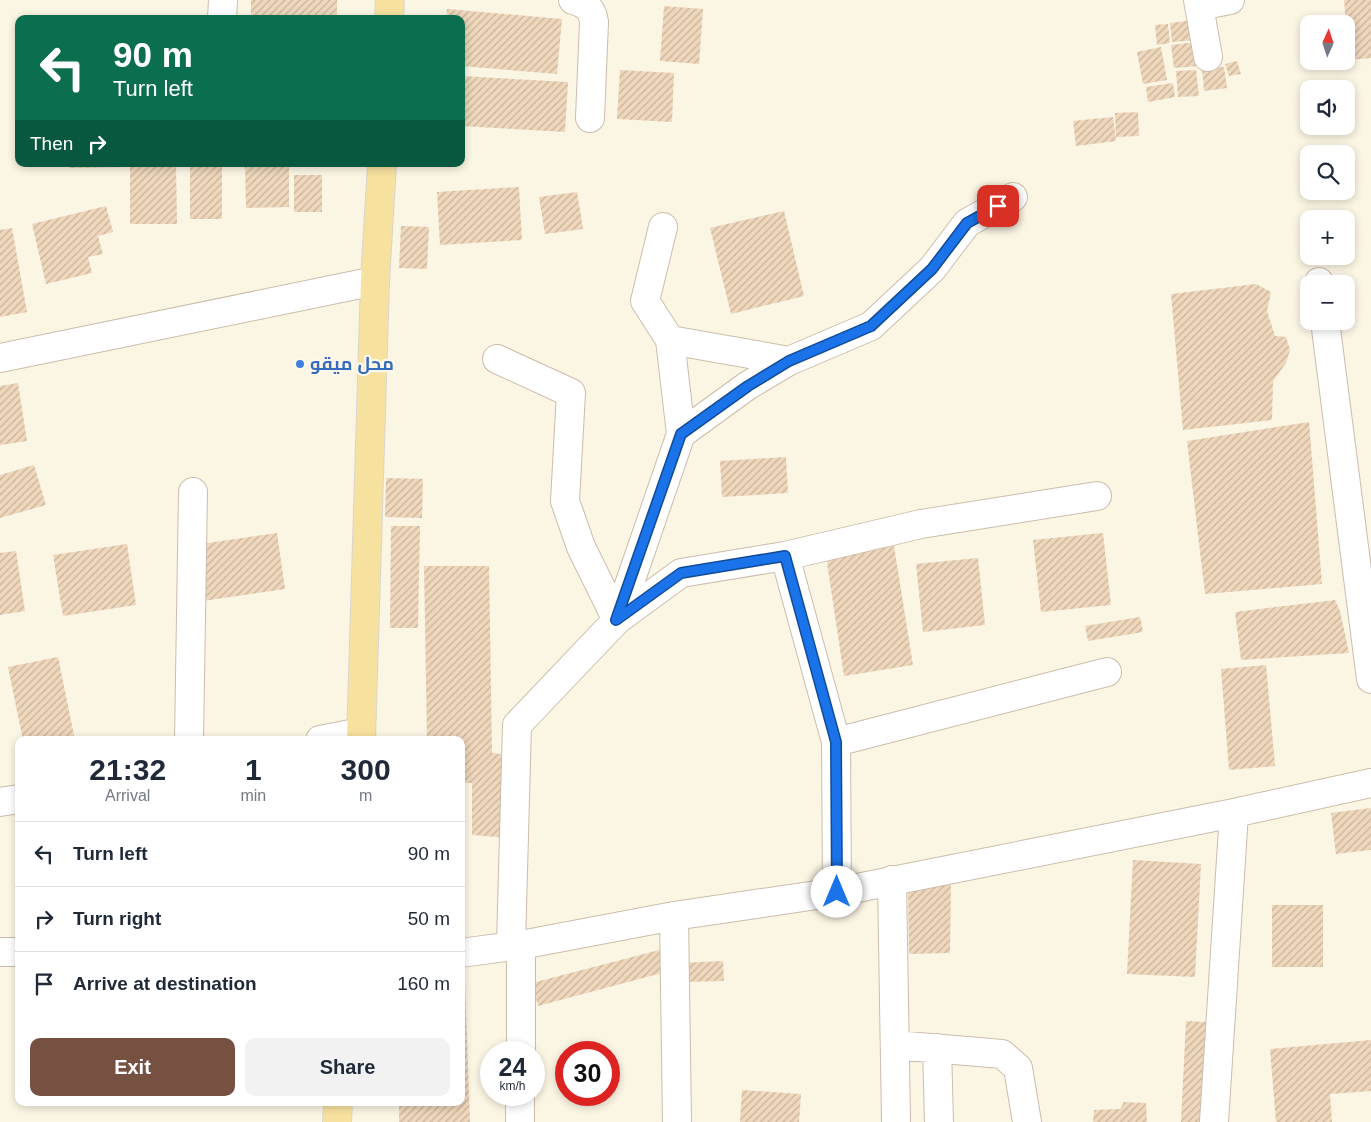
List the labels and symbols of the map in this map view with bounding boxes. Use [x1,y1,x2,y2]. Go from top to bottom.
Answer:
north arrow [1300,15,1355,70]
pin [977,185,1019,227]
place label: محل ميقو [310,354,394,375]
marker: محل ميقو [294,358,306,370]
position arrow [810,865,862,917]
speed limit sign: 30 [555,1041,620,1106]

